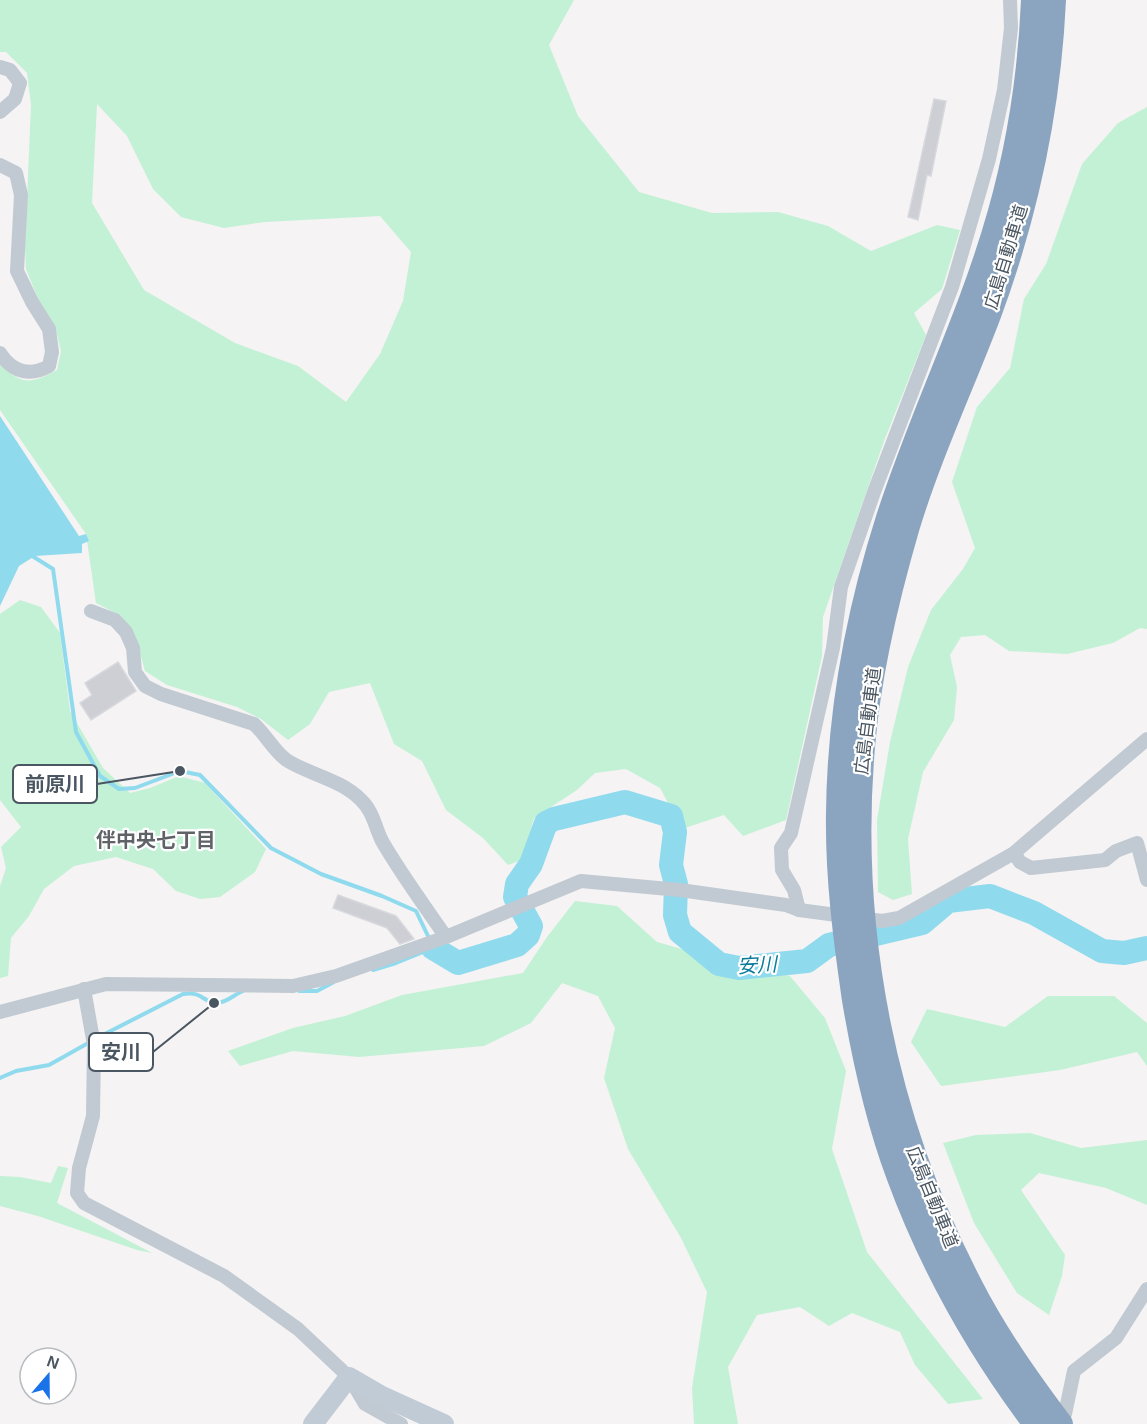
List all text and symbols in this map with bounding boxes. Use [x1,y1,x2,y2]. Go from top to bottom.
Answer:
street label: 広島自動車道 [981,202,1031,312]
street label: 広島自動車道 [851,666,885,776]
callout: 前原川 [13,765,97,803]
text: 前原川 [25,773,85,795]
district label: 伴中央七丁目 [96,829,216,851]
water label: 安川 [736,953,780,977]
callout: 安川 [89,1033,153,1071]
text: 安川 [101,1041,141,1063]
street label: 広島自動車道 [902,1143,962,1251]
north arrow [18,1346,78,1406]
text: N [45,1352,61,1372]

